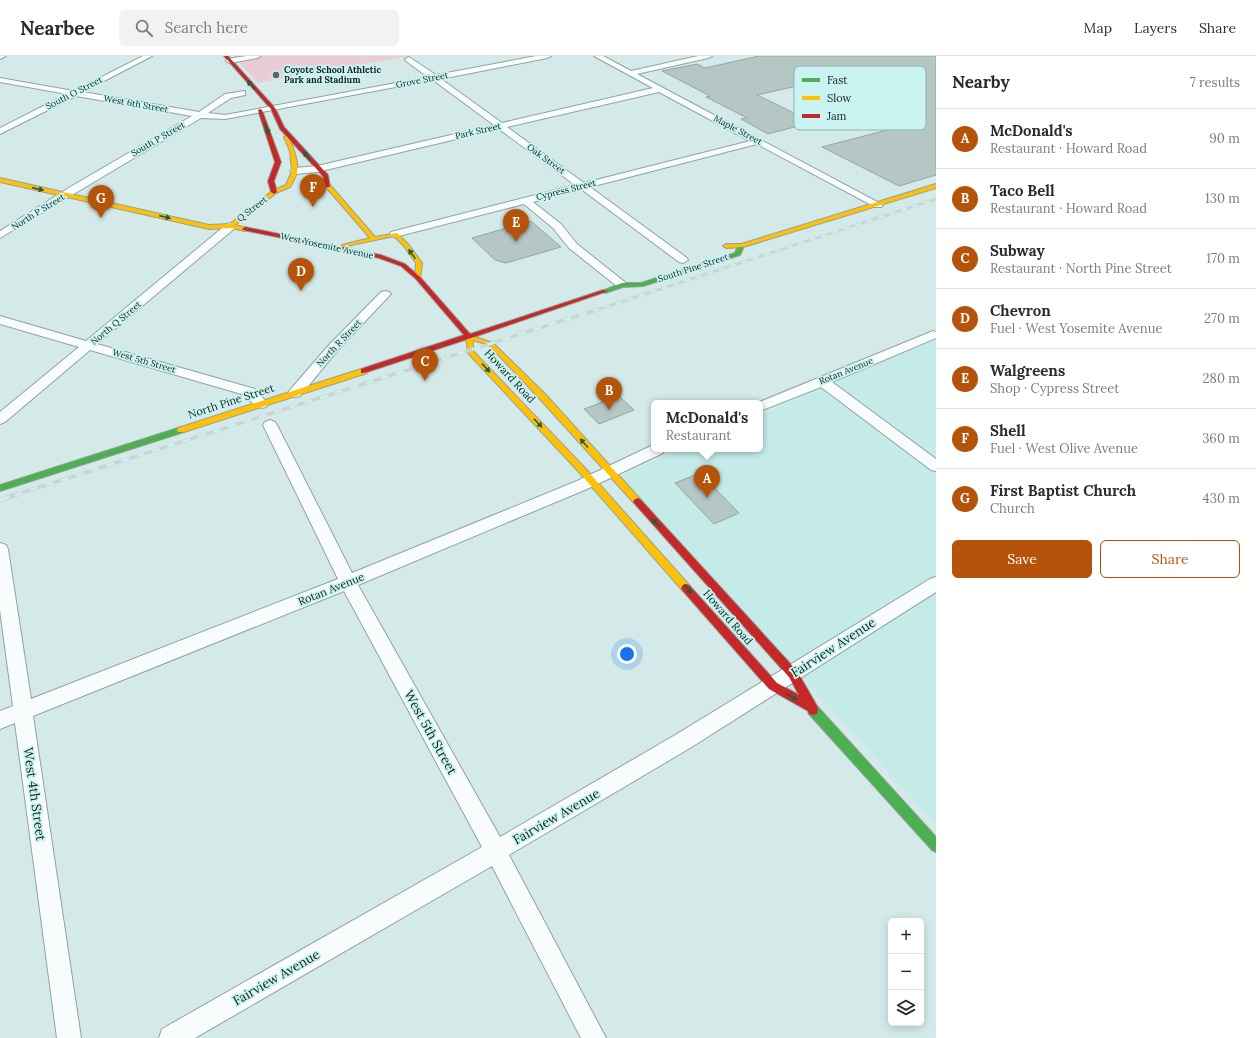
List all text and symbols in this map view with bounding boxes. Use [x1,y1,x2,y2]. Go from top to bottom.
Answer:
search box [119,10,399,46]
text: Nearbee [20,16,95,40]
icon: search [133,17,155,39]
text: Search here [165,18,248,37]
text: Map [1084,19,1112,37]
text: Layers [1134,19,1177,37]
text: Share [1199,19,1236,37]
place label: Coyote School Athletic Park and Stadium [284,64,382,85]
legend [794,66,926,130]
street label: Grove Street [395,69,450,90]
marker: Coyote School Athletic Park and Stadium [271,70,281,80]
text: Nearby [952,71,1010,93]
street label: South O Street [44,73,104,112]
text: Fast [827,73,848,87]
text: 7 results [1190,74,1240,91]
one-way arrow [247,80,256,90]
text: Slow [827,91,852,105]
street label: West 6th Street [103,92,170,115]
text: Jam [826,109,847,123]
street label: Maple Street [712,112,765,147]
street label: South P Street [129,118,187,158]
street label: Park Street [454,120,502,141]
text: McDonald's [990,121,1073,140]
one-way arrow [265,123,271,135]
text: A [961,130,969,147]
text: 90 m [1209,130,1240,147]
text: Restaurant · Howard Road [990,140,1147,157]
street label: Oak Street [525,141,568,176]
one-way arrow [302,151,311,161]
pin: F [300,174,326,207]
street label: Cypress Street [535,177,597,202]
text: Taco Bell [990,181,1055,200]
pin: G [88,185,114,218]
one-way arrow [32,186,44,192]
text: B [961,190,969,207]
text: 130 m [1205,190,1240,207]
street label: North P Street [9,191,67,232]
street label: Q Street [234,193,269,224]
text: Restaurant · Howard Road [990,200,1147,217]
pin: E [503,209,529,242]
one-way arrow [159,214,171,220]
street label: West Yosemite Avenue [280,230,375,261]
text: Subway [990,241,1045,260]
one-way arrow [408,248,417,259]
text: C [961,250,969,267]
text: 170 m [1206,250,1240,267]
street label: South Pine Street [656,251,730,284]
pin: D [288,258,314,291]
text: Restaurant · North Pine Street [990,260,1172,277]
street label: North Q Street [88,298,143,347]
text: Chevron [990,301,1051,320]
text: D [960,310,970,327]
text: 270 m [1204,310,1240,327]
street label: North R Street [314,316,364,369]
text: Fuel · West Yosemite Avenue [990,320,1162,337]
street label: West 5th Street [111,346,177,375]
street label: Howard Road [481,346,539,406]
pin: C [412,348,438,381]
street label: Rotan Avenue [817,355,875,386]
text: Walgreens [990,361,1065,380]
one-way arrow [481,363,491,373]
text: E [961,370,969,387]
text: 280 m [1203,370,1240,387]
pin: B [596,377,622,410]
street label: North Pine Street [186,380,277,422]
text: Shop · Cypress Street [990,380,1119,397]
popup [651,400,763,452]
text: McDonald's [666,408,748,427]
one-way arrow [533,418,543,428]
text: Shell [990,421,1026,440]
text: Restaurant [666,427,731,444]
text: F [961,430,969,447]
text: 360 m [1202,430,1240,447]
one-way arrow [579,438,588,448]
text: Fuel · West Olive Avenue [990,440,1138,457]
pin: A [694,465,720,498]
text: First Baptist Church [990,481,1136,500]
text: G [960,490,970,507]
text: 430 m [1203,490,1240,507]
text: Church [990,500,1035,517]
one-way arrow [651,518,660,528]
button: Save [952,540,1092,578]
button: Share [1100,540,1240,578]
street label: Rotan Avenue [296,569,366,609]
one-way arrow [683,585,692,594]
street label: Howard Road [700,586,756,648]
street label: Fairview Avenue [788,614,879,681]
your location [617,644,637,664]
street label: West 5th Street [400,687,461,778]
one-way arrow [786,693,797,700]
street label: West 4th Street [20,746,49,842]
street label: Fairview Avenue [510,785,603,848]
map controls [888,918,924,1026]
button: + [888,918,924,954]
street label: Fairview Avenue [230,946,323,1009]
button: − [888,954,924,990]
button: layers [888,990,924,1026]

